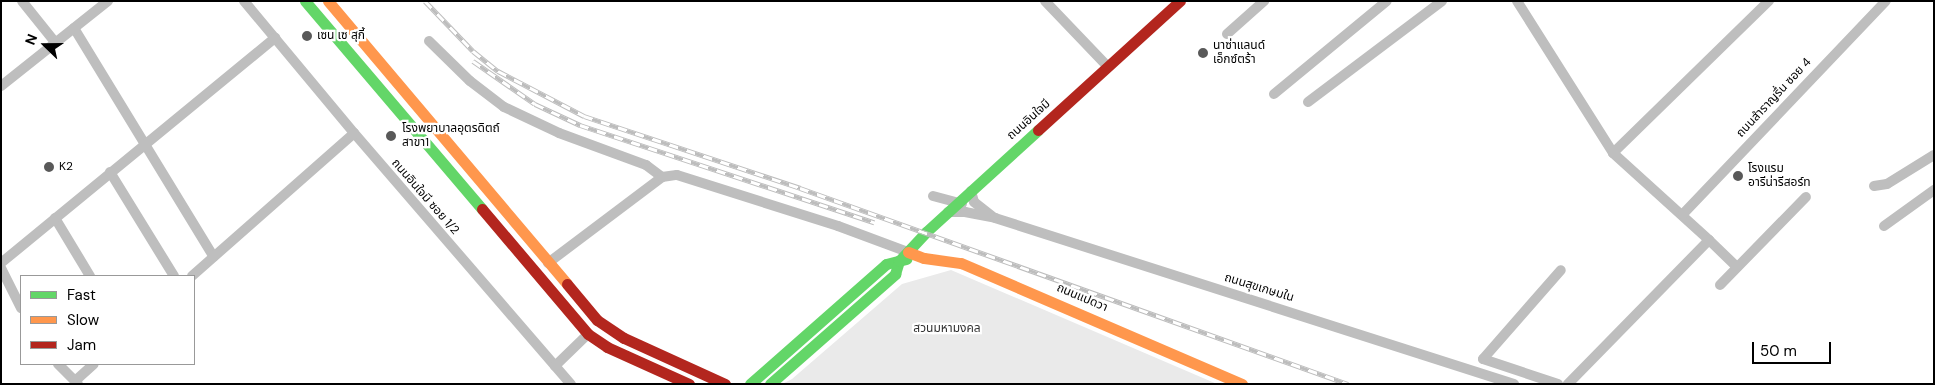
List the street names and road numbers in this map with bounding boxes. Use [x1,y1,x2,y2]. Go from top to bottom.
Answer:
street label: ถนนสำราญรื่น ซอย 4 [1734,55,1814,141]
street label: ถนนอินใจมี [1004,97,1054,143]
street label: ถนนอินใจมี ซอย 1/2 [388,156,462,238]
street label: ถนนสุขเกษมใน [1223,271,1295,305]
street label: ถนนแปดวา [1054,281,1110,315]

